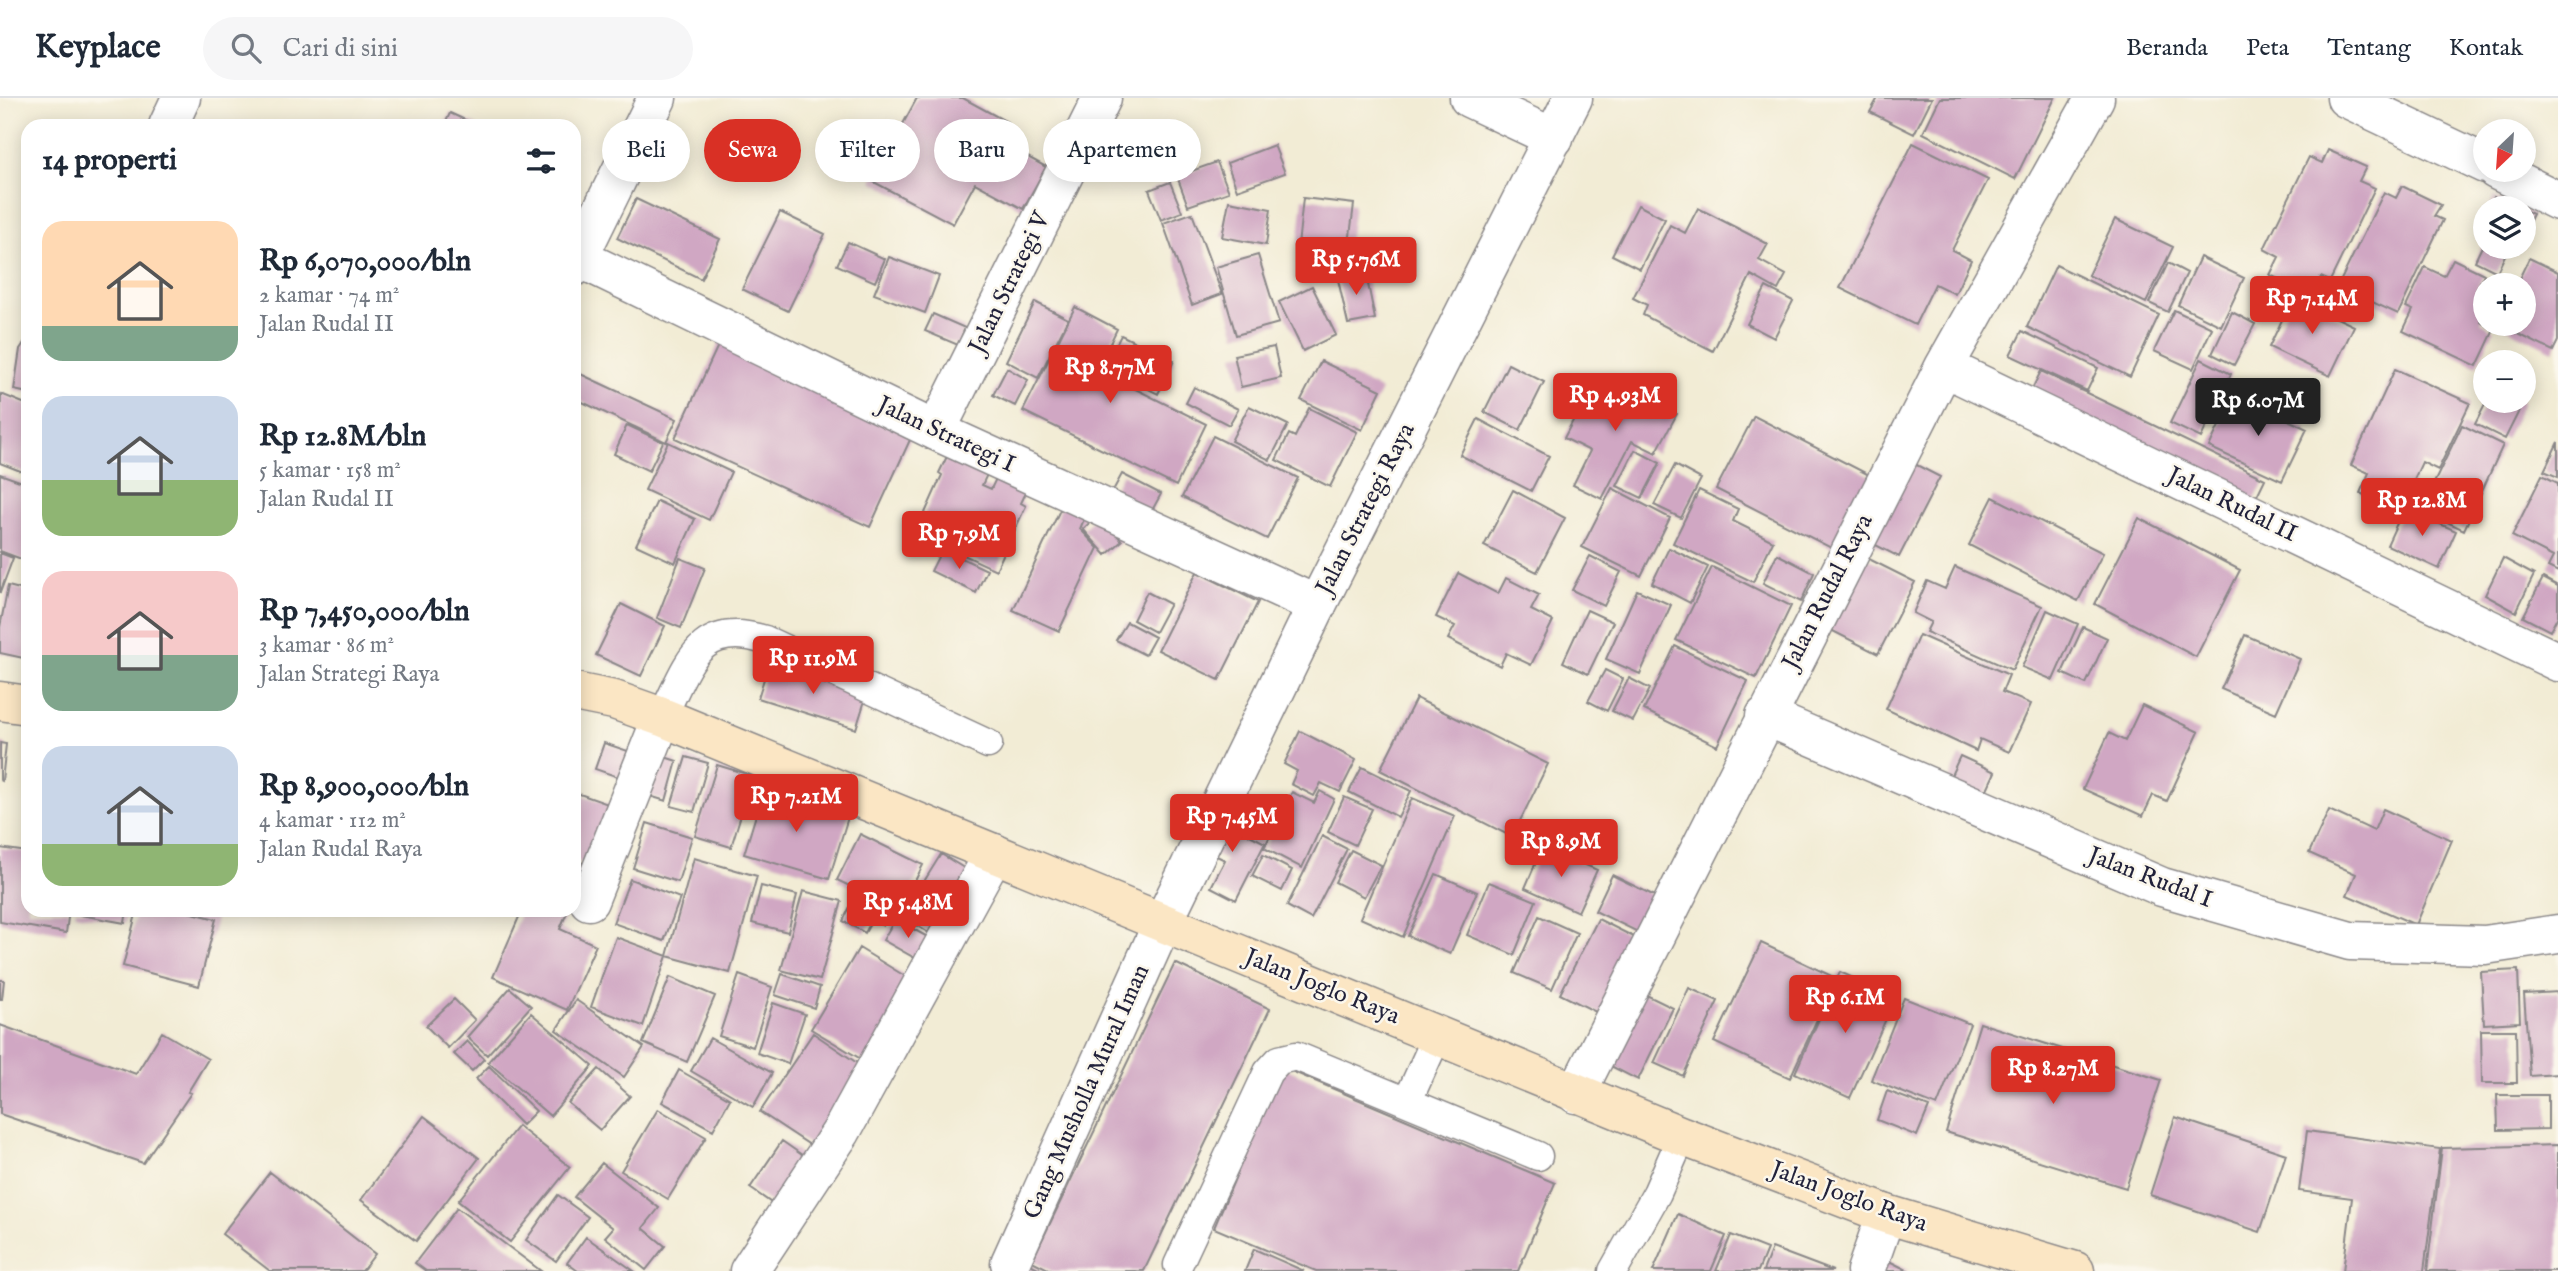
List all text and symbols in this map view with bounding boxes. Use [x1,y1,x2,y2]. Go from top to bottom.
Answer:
search box [203,17,693,80]
text: Keyplace [35,27,161,69]
icon: search [227,29,265,67]
text: Cari di sini [283,32,398,65]
text: Beranda [2126,33,2208,64]
text: Peta [2246,33,2289,64]
text: Tentang [2327,33,2411,64]
text: Kontak [2449,33,2523,64]
chip: Beli [602,119,690,182]
chip: Sewa [704,119,801,182]
chip: Filter [815,119,920,182]
chip: Baru [934,119,1029,182]
chip: Apartemen [1043,119,1201,182]
north arrow [2473,119,2536,182]
map controls [2473,119,2536,413]
text: 14 properti [42,142,177,180]
icon: filters [522,142,560,180]
button: layers [2473,196,2536,259]
street label: Jalan Strategi V [961,206,1058,362]
pin: Rp 5.76M [1284,238,1428,297]
text: Rp 6,070,000/bln [259,243,471,281]
text: Rp 5.76M [1311,245,1401,274]
icon: home [98,249,182,333]
button: + [2473,273,2536,336]
pin: Rp 7.14M [2240,276,2384,336]
text: 2 kamar · 74 m² [259,281,400,310]
text: Rp 7.14M [2266,284,2358,313]
text: Jalan Rudal II [259,310,394,339]
pin: Rp 8.77M [1038,345,1182,405]
button: − [2473,350,2536,413]
text: Rp 8.77M [1065,353,1155,382]
pin: Rp 4.93M [1543,374,1687,433]
pin: Rp 6.07M [2186,378,2330,438]
text: Rp 4.93M [1569,381,1661,410]
text: Rp 6.07M [2211,386,2305,415]
street label: Jalan Strategi I [869,388,1020,480]
street label: Jalan Strategi Raya [1308,417,1423,603]
text: Rp 12.8M/bln [259,418,426,456]
icon: home [98,424,182,508]
text: 5 kamar · 158 m² [259,456,401,485]
street label: Jalan Rudal II [2159,459,2302,550]
pin: Rp 12.8M [2350,478,2494,538]
text: Jalan Rudal II [259,485,394,514]
text: Rp 12.8M [2377,486,2467,515]
street label: Jalan Rudal Raya [1774,509,1881,678]
pin: Rp 7.9M [894,512,1024,571]
text: Rp 7.9M [918,519,1000,548]
text: Rp 7,450,000/bln [259,593,470,631]
icon: home [98,599,182,683]
text: 3 kamar · 86 m² [259,631,394,660]
pin: Rp 11.9M [741,636,885,696]
text: Rp 11.9M [769,644,857,673]
text: Jalan Strategi Raya [259,660,440,689]
text: Rp 8,900,000/bln [259,768,469,806]
icon: home [98,774,182,858]
pin: Rp 7.21M [724,774,868,834]
text: Rp 7.21M [750,782,842,811]
pin: Rp 7.45M [1160,794,1304,854]
text: Rp 7.45M [1186,802,1278,831]
text: 4 kamar · 112 m² [259,806,406,835]
pin: Rp 8.9M [1496,820,1626,879]
text: Rp 8.9M [1521,827,1601,856]
text: Jalan Rudal Raya [259,835,422,864]
street label: Jalan Rudal I [2081,839,2216,916]
pin: Rp 5.48M [836,880,980,940]
text: Rp 5.48M [863,888,953,917]
street label: Jalan Joglo Raya [1237,941,1405,1032]
street label: Gang Musholla Mural Iman [1017,960,1157,1224]
pin: Rp 6.1M [1780,976,1910,1035]
text: Rp 6.1M [1805,983,1885,1012]
pin: Rp 8.27M [1981,1046,2125,1106]
text: Rp 8.27M [2007,1054,2099,1083]
street label: Jalan Joglo Raya [1764,1153,1932,1240]

